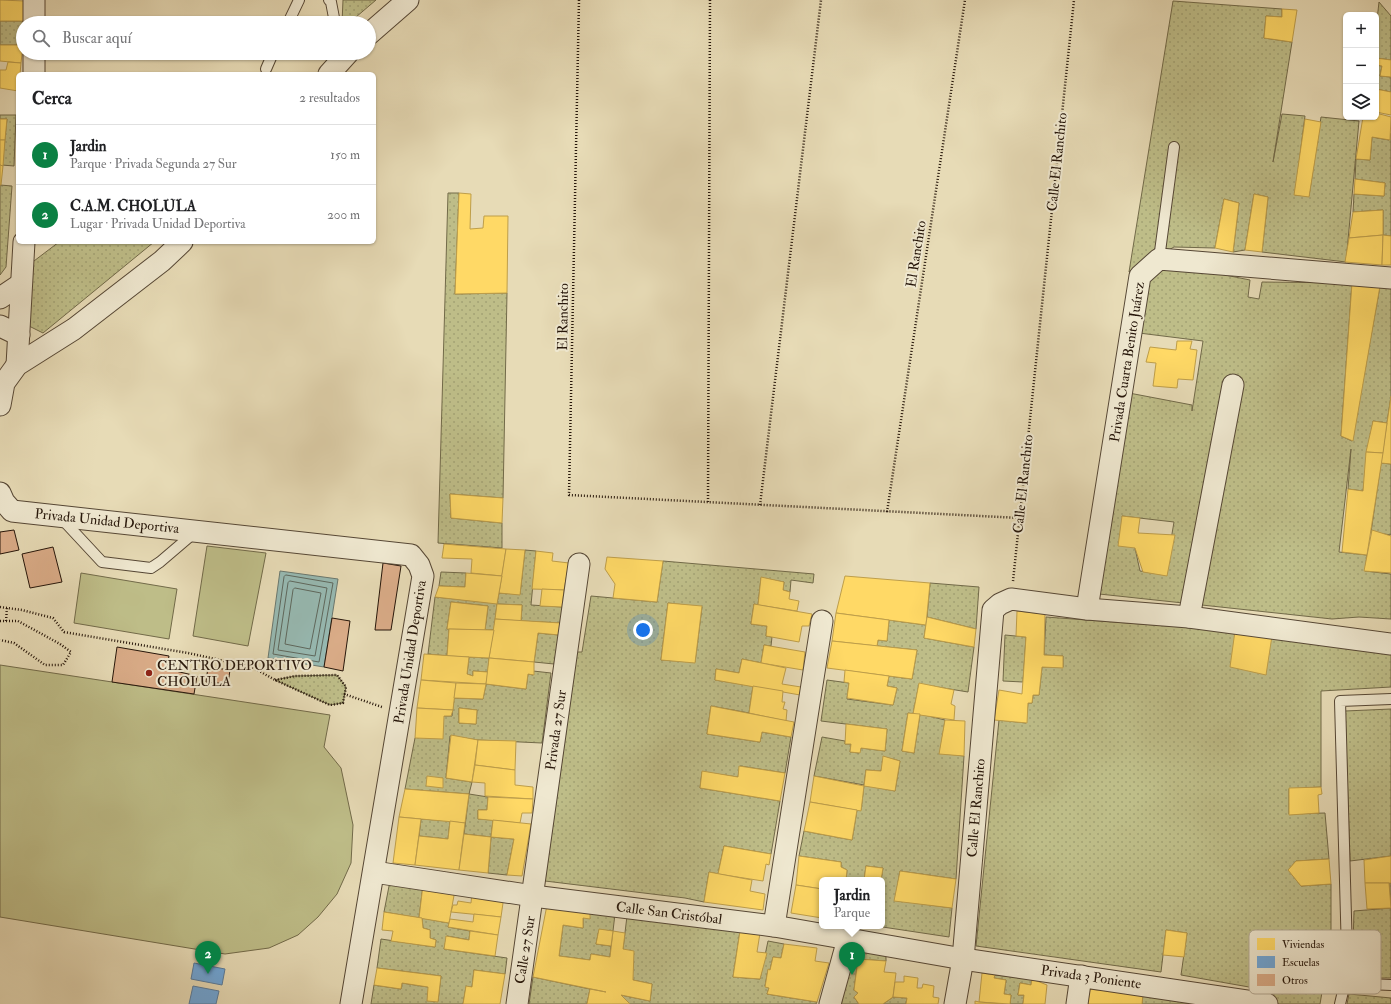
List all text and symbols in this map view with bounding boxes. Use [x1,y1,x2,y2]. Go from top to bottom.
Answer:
map controls [1343,12,1379,120]
button: + [1343,12,1379,48]
search box [16,16,376,60]
icon: search [30,27,52,49]
text: Buscar aquí [62,29,131,48]
button: − [1343,48,1379,84]
button: layers [1343,84,1379,120]
text: Cerca [32,88,72,109]
text: 2 resultados [299,90,360,106]
street label: Calle El Ranchito [1043,111,1071,212]
text: Jardin [70,137,107,156]
text: 1 [43,147,47,163]
text: 150 m [330,147,360,163]
text: Parque · Privada Segunda 27 Sur [70,156,237,172]
text: C.A.M. CHOLULA [70,197,196,216]
text: 2 [42,207,48,223]
text: 200 m [327,207,360,223]
text: Lugar · Privada Unidad Deportiva [70,216,246,232]
street label: El Ranchito [902,219,930,289]
street label: Privada Cuarta Benito Juárez [1106,280,1148,443]
street label: El Ranchito [554,283,572,351]
street label: Calle El Ranchito [1009,433,1037,534]
street label: Privada Unidad Deportiva [34,505,180,538]
street label: Privada Unidad Deportiva [390,579,431,725]
your location [633,620,653,640]
place label: CENTRO DEPORTIVO CHOLULA [157,657,312,690]
marker: CENTRO DEPORTIVO CHOLULA [144,668,154,678]
street label: Privada 27 Sur [542,688,570,771]
street label: Calle El Ranchito [963,758,989,858]
popup [819,877,885,929]
text: Jardin [834,886,870,905]
street label: Calle San Cristóbal [615,898,723,928]
text: Parque [834,905,870,921]
street label: Calle 27 Sur [511,914,539,985]
legend [1249,930,1381,994]
text: Viviendas [1282,938,1324,951]
pin: 2 [195,941,221,974]
pin: 1 [839,942,865,975]
text: Escuelas [1282,956,1320,969]
street label: Privada 3 Poniente [1040,962,1143,992]
text: Otros [1282,974,1308,987]

